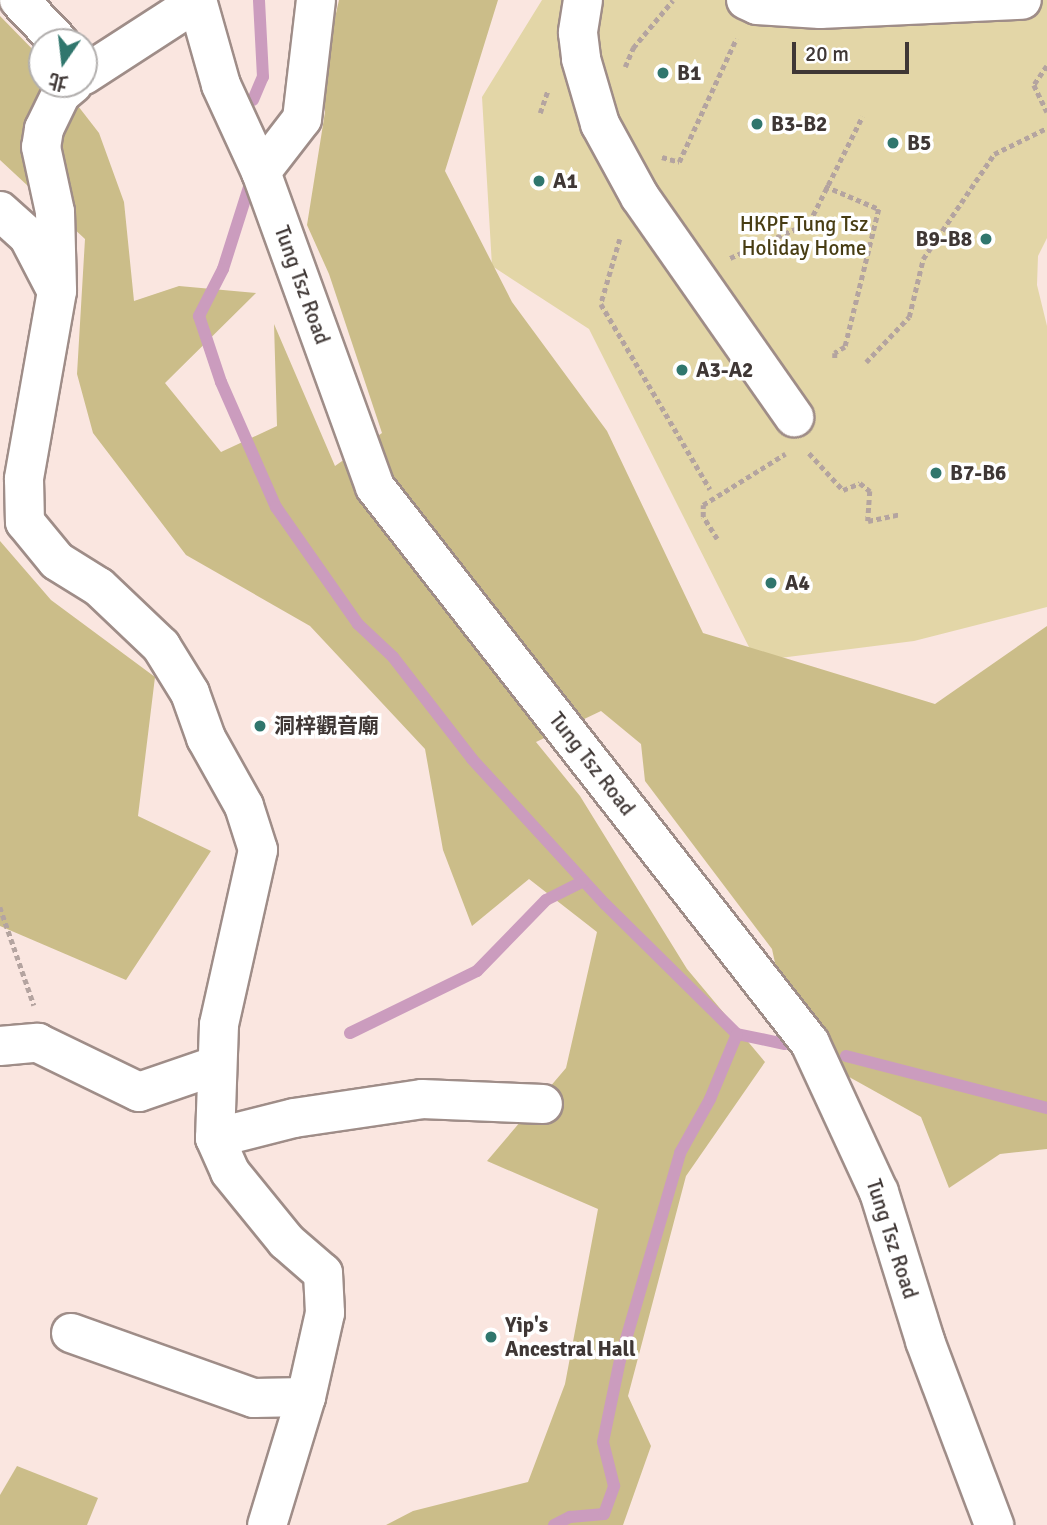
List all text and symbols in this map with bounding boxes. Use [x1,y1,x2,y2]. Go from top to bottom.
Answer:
north arrow [28,28,98,98]
scale bar [795,28,912,72]
text: 20 m [805,41,849,67]
place label: B1 [677,60,701,86]
marker: B1 [655,65,671,81]
text: 北 [46,67,71,95]
place label: B3-B2 [771,111,827,137]
marker: B3-B2 [749,116,765,132]
place label: B5 [907,130,931,156]
marker: B5 [885,135,901,151]
place label: A1 [553,168,578,194]
marker: A1 [531,173,547,189]
park label: HKPF Tung Tsz Holiday Home [740,211,868,261]
street label: Tung Tsz Road [269,222,335,348]
place label: B9-B8 [916,226,972,252]
marker: B9-B8 [978,231,994,247]
place label: A3-A2 [696,357,753,383]
marker: A3-A2 [674,362,690,378]
place label: B7-B6 [950,460,1006,486]
marker: B7-B6 [928,465,944,481]
place label: A4 [785,570,810,596]
marker: A4 [763,575,779,591]
street label: Tung Tsz Road [544,707,640,821]
place label: 洞梓觀音廟 [274,713,379,739]
marker: 洞梓觀音廟 [252,718,268,734]
street label: Tung Tsz Road [861,1176,923,1302]
place label: Yip's Ancestral Hall [505,1312,636,1362]
marker: Yip's Ancestral Hall [483,1329,499,1345]

